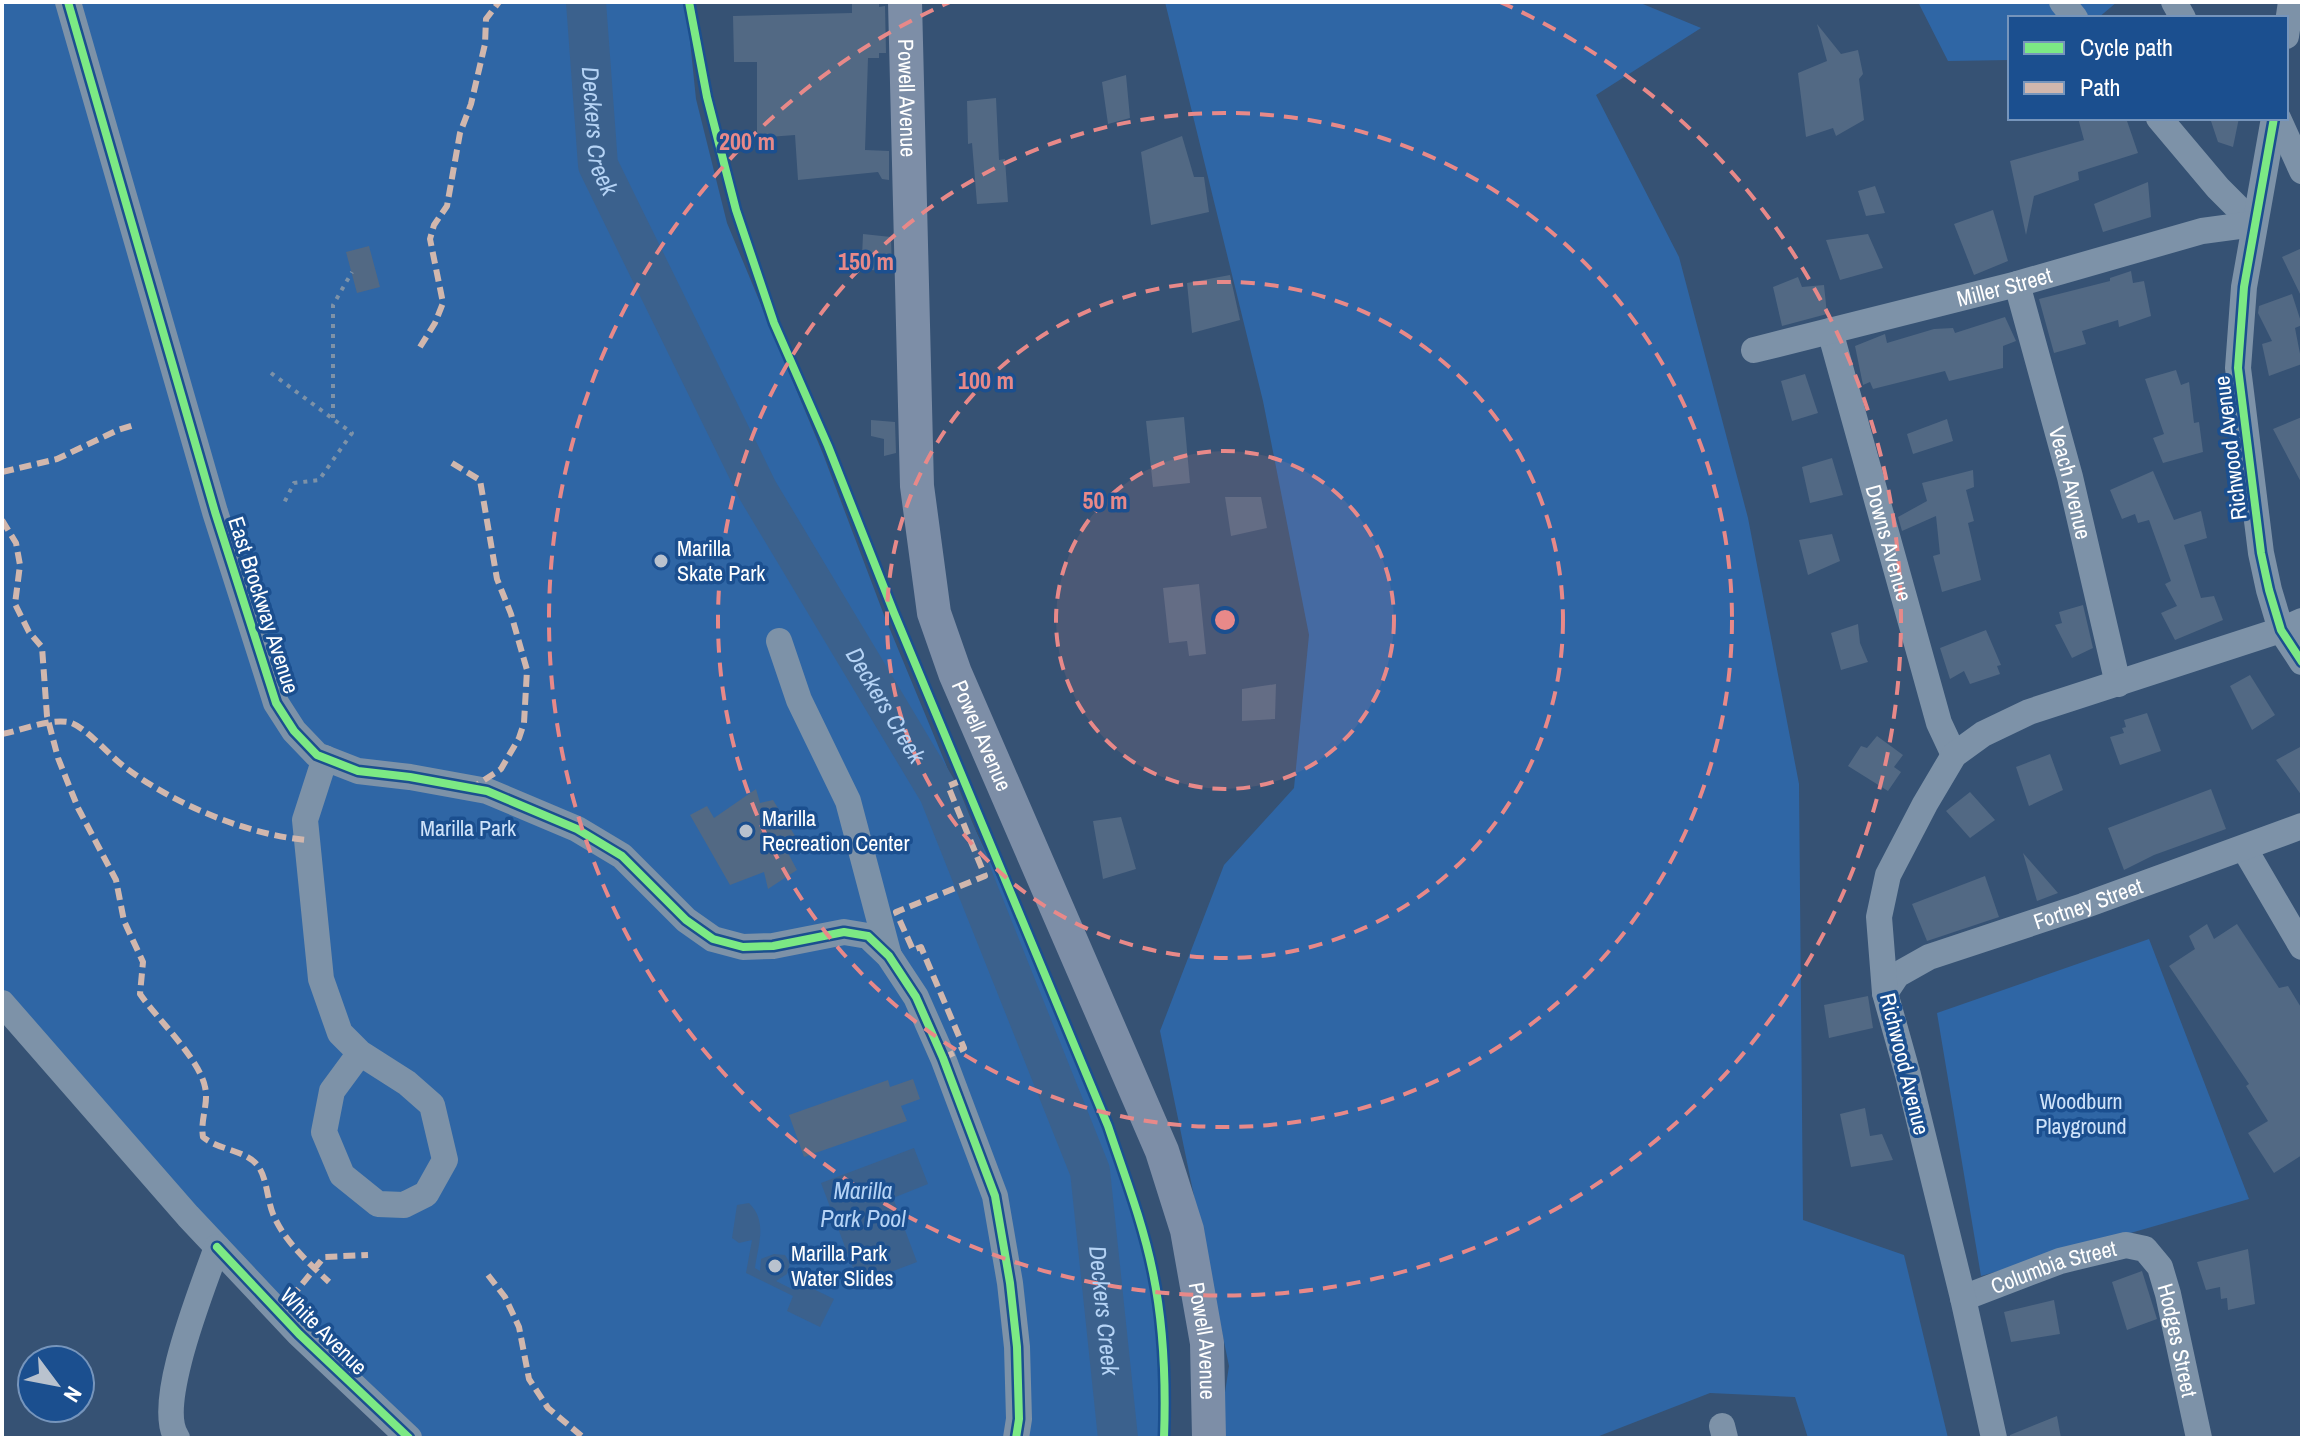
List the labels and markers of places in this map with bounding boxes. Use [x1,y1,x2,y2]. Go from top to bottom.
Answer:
place label: Marilla Skate Park [677,533,766,588]
marker: Marilla Skate Park [652,552,670,570]
centre of rings [1211,606,1239,634]
place label: Marilla Recreation Center [762,803,909,858]
marker: Marilla Recreation Center [737,822,755,840]
place label: Marilla Park Water Slides [791,1238,894,1293]
marker: Marilla Park Water Slides [766,1257,784,1275]

